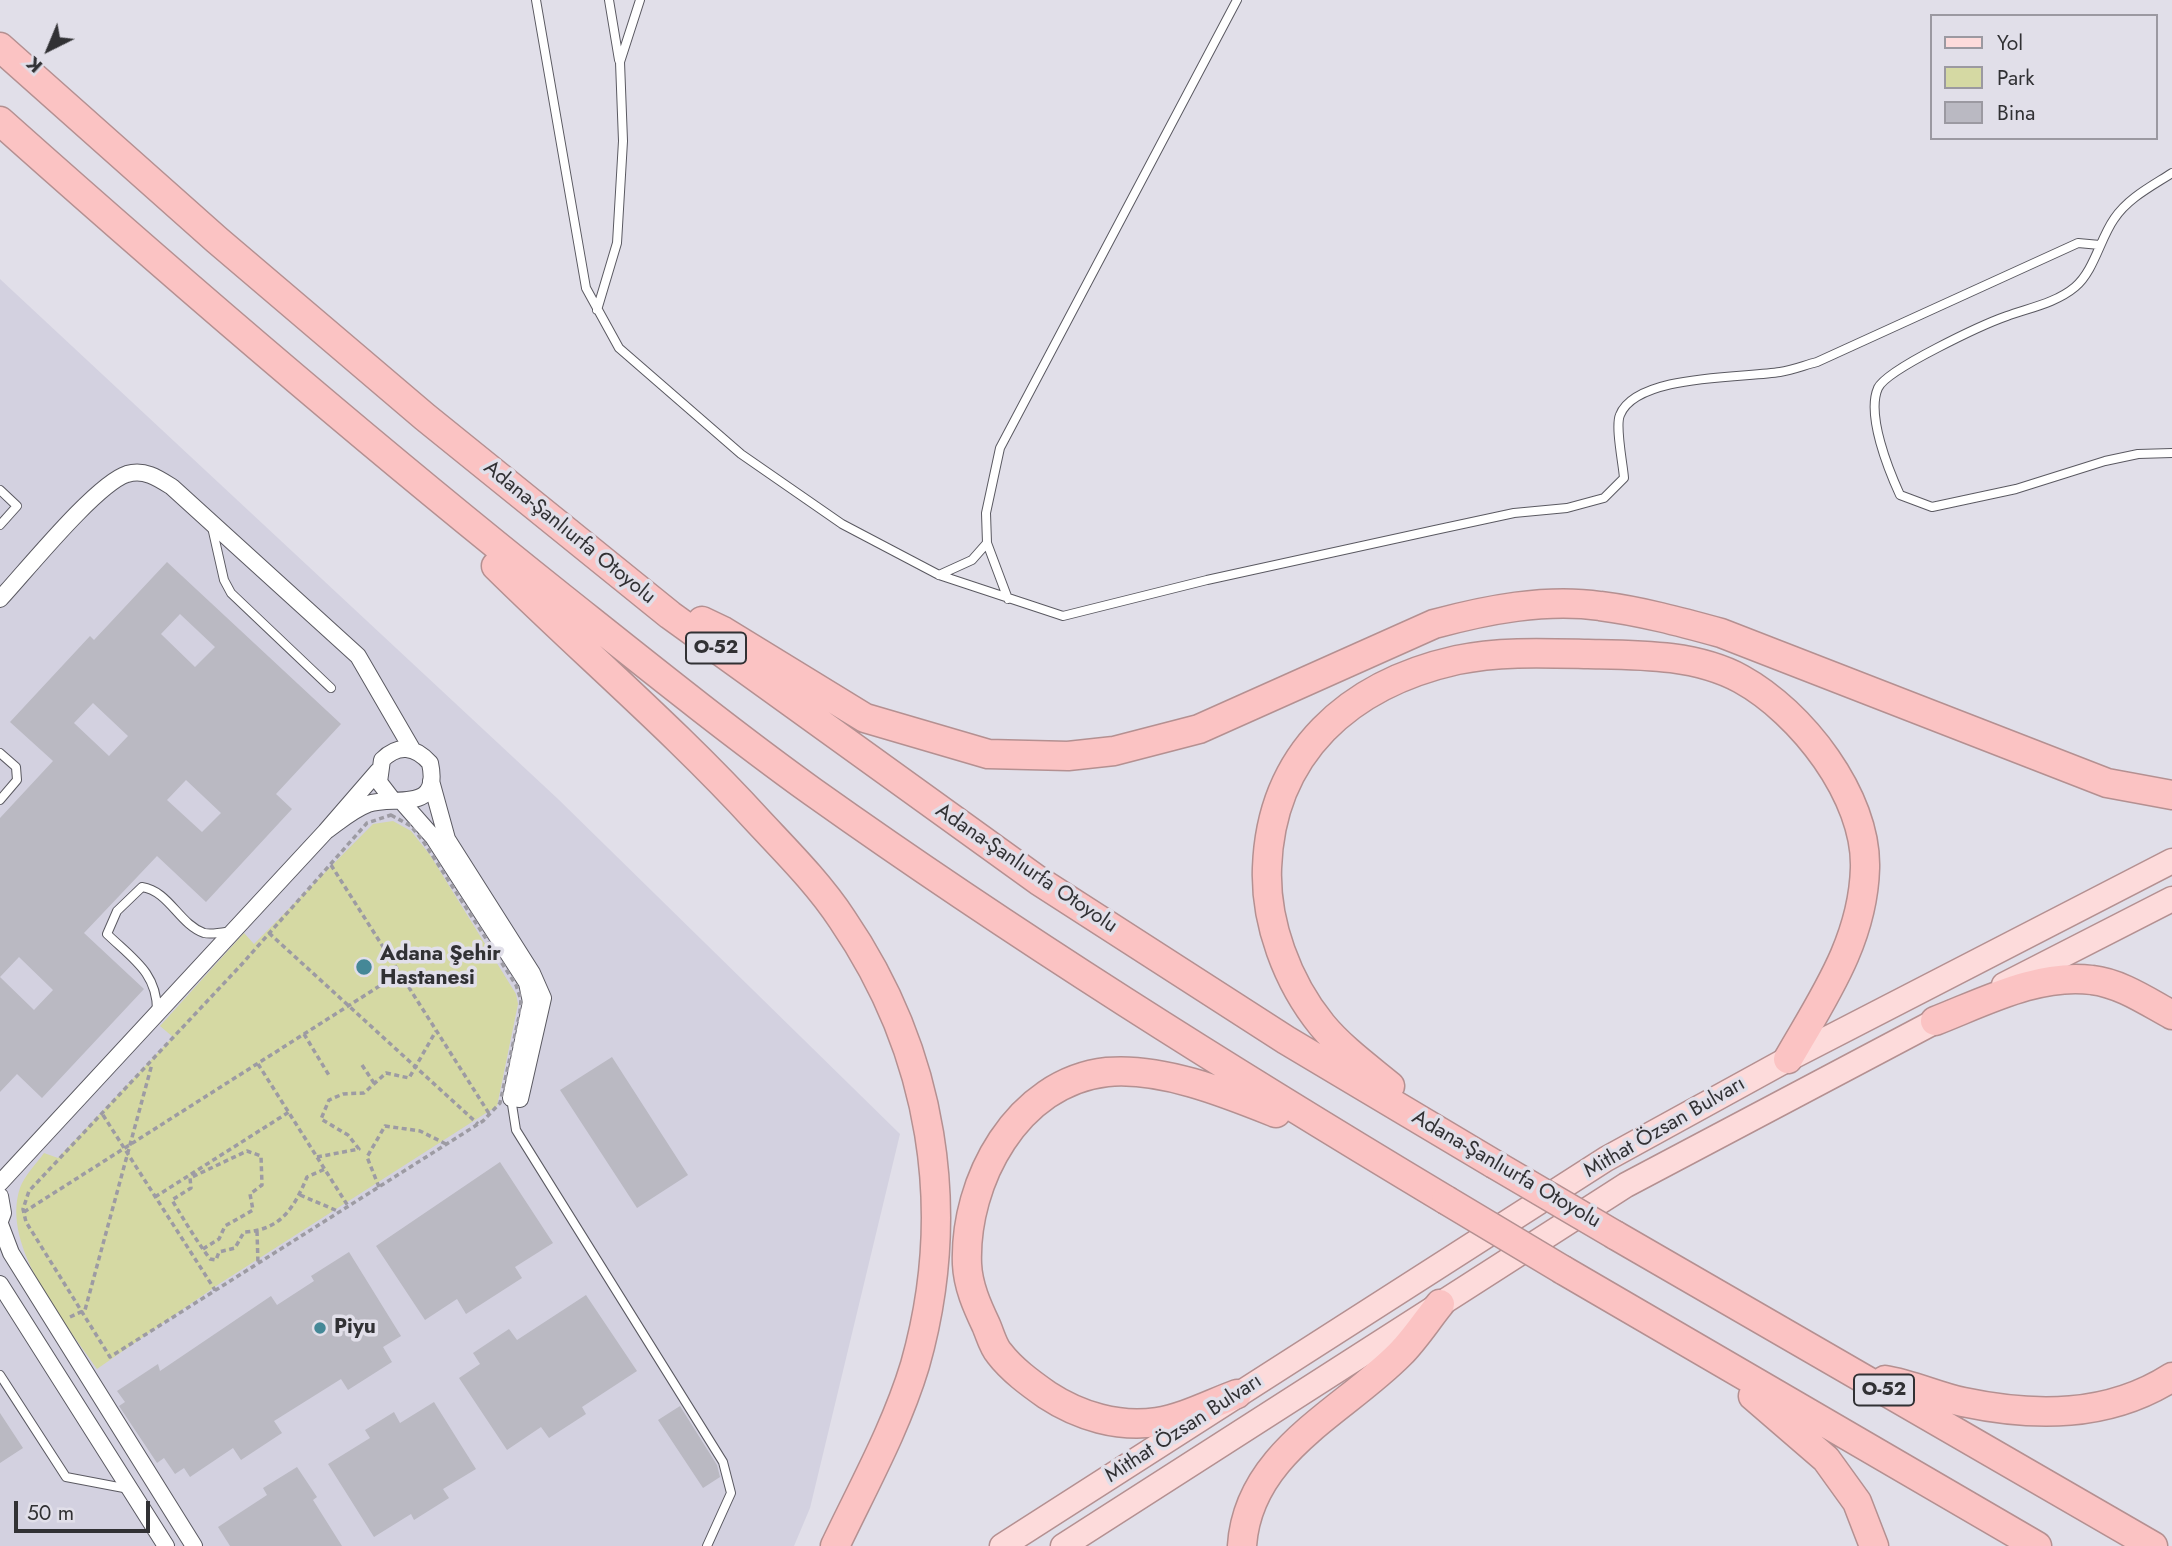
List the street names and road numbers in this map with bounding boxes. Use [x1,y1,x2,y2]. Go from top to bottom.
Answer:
street label: Adana-Şanlıurfa Otoyolu [478,456,660,610]
road number: O-52 [686,632,746,664]
street label: Adana-Şanlıurfa Otoyolu [930,799,1122,939]
street label: Mithat Özsan Bulvarı [1580,1072,1750,1184]
street label: Adana-Şanlıurfa Otoyolu [1407,1106,1605,1234]
street label: Mithat Özsan Bulvarı [1101,1369,1267,1489]
road number: O-52 [1854,1374,1914,1406]

